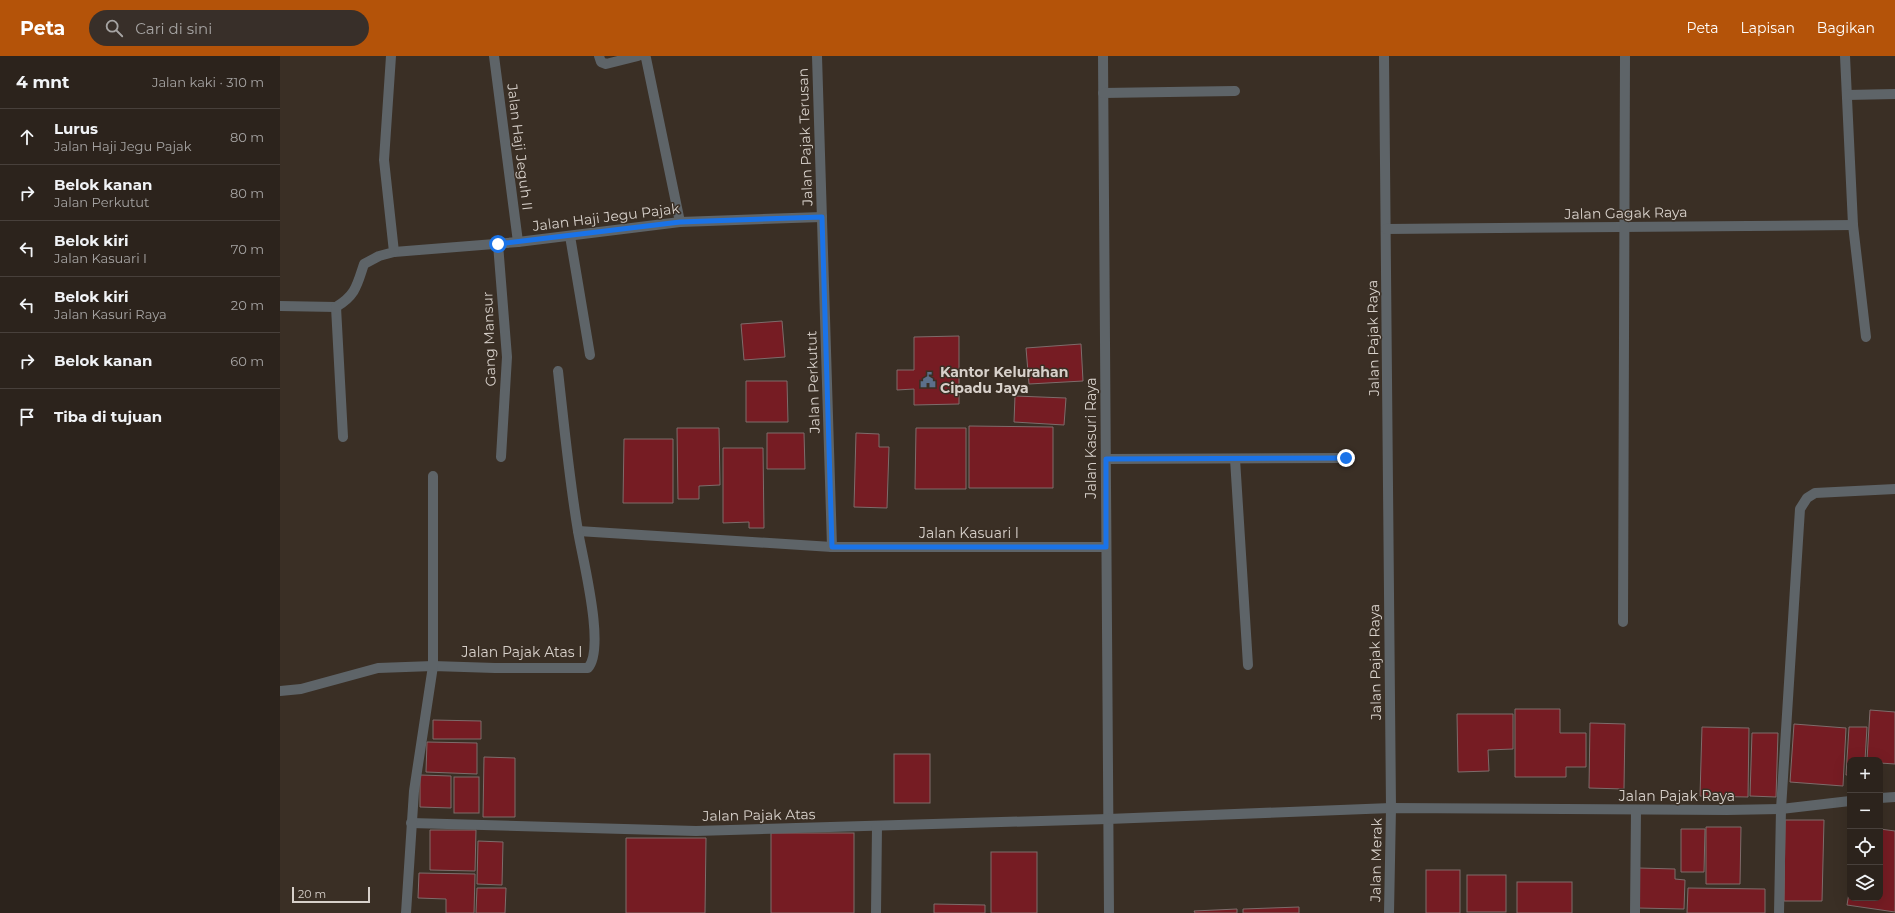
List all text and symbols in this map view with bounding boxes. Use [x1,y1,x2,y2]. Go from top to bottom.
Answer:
search box [89,10,369,46]
text: Peta [20,17,65,40]
icon: search [103,17,125,39]
text: Cari di sini [135,19,212,38]
text: Peta [1687,19,1719,37]
text: Lapisan [1741,19,1795,37]
text: Bagikan [1817,19,1875,37]
street label: Jalan Pajak Terusan [794,68,816,207]
text: 4 mnt [16,72,70,92]
text: Jalan kaki · 310 m [152,74,264,90]
street label: Jalan Haji Jeguh II [503,82,537,211]
text: Lurus [54,119,98,138]
icon: ahead [16,126,38,148]
text: 80 m [230,129,264,145]
text: Jalan Haji Jegu Pajak [54,138,191,154]
text: Belok kanan [54,175,152,194]
icon: right [16,182,38,204]
text: 80 m [230,185,264,201]
text: Jalan Perkutut [54,194,149,210]
street label: Jalan Haji Jegu Pajak [530,199,681,235]
street label: Jalan Gagak Raya [1563,203,1688,223]
text: Belok kiri [54,231,129,250]
route start [489,235,507,253]
icon: left [16,238,38,260]
text: 70 m [231,241,264,257]
text: Jalan Kasuari I [54,250,147,266]
street label: Jalan Pajak Raya [1363,280,1383,397]
text: Belok kiri [54,287,129,306]
street label: Gang Mansur [478,291,500,387]
icon: left [16,294,38,316]
text: 20 m [231,297,264,313]
text: Jalan Kasuri Raya [54,306,167,322]
street label: Jalan Perkutut [802,330,824,435]
icon: right [16,350,38,372]
text: Belok kanan [54,351,152,370]
text: 60 m [230,353,264,369]
place label: Kantor Kelurahan Cipadu Jaya [940,363,1068,397]
public building icon: Kantor Kelurahan Cipadu Jaya [919,371,937,389]
street label: Jalan Kasuri Raya [1082,377,1100,500]
icon: arrive [16,406,38,428]
text: Tiba di tujuan [54,407,162,426]
route end [1337,449,1355,467]
street label: Jalan Kasuari I [918,524,1019,542]
street label: Jalan Pajak Raya [1365,604,1385,721]
street label: Jalan Pajak Atas I [460,643,583,661]
map controls [1847,757,1883,901]
button: + [1847,757,1883,793]
street label: Jalan Pajak Raya [1618,787,1735,805]
button: − [1847,793,1883,829]
street label: Jalan Pajak Atas [701,805,816,825]
street label: Jalan Merak [1366,817,1386,903]
button: locate [1847,829,1883,865]
button: layers [1847,865,1883,901]
scale bar [292,885,370,904]
text: 20 m [298,887,326,901]

